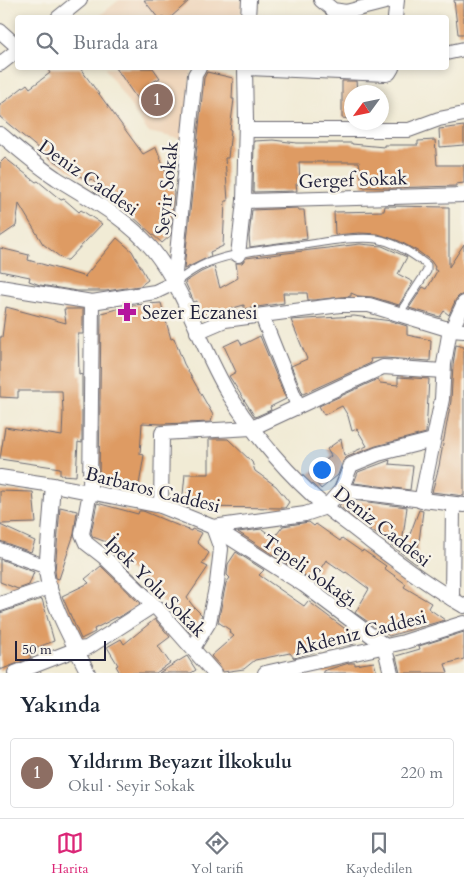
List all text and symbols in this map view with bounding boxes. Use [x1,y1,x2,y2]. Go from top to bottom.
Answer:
search box [15,15,449,70]
icon: search [33,29,61,57]
text: Burada ara [73,30,158,56]
pin: 1 [141,81,173,119]
north arrow [344,85,389,130]
street label: Deniz Caddesi [33,134,144,222]
street label: Seyir Sokak [149,139,185,236]
street label: Gergef Sokak [298,165,409,195]
place label: Sezer Eczanesi [142,300,258,326]
pharmacy icon: Sezer Eczanesi [116,301,138,323]
your location [309,457,335,483]
street label: Barbaros Caddesi [82,461,223,519]
street label: Deniz Caddesi [328,480,437,573]
street label: Tepeli Sokağı [257,528,362,613]
street label: İpek Yolu Sokak [99,530,212,644]
street label: Akdeniz Caddesi [291,604,429,662]
scale bar [15,638,106,661]
text: 50 m [22,640,52,659]
text: Yakında [20,691,100,720]
text: Yıldırım Beyazıt İlkokulu [68,749,292,775]
text: 1 [33,762,41,784]
text: 220 m [401,762,443,784]
text: Okul · Seyir Sokak [68,775,195,797]
tab: Harita [51,829,88,878]
tab: Yol tarifi [191,829,244,878]
tab: Kaydedilen [346,829,413,878]

